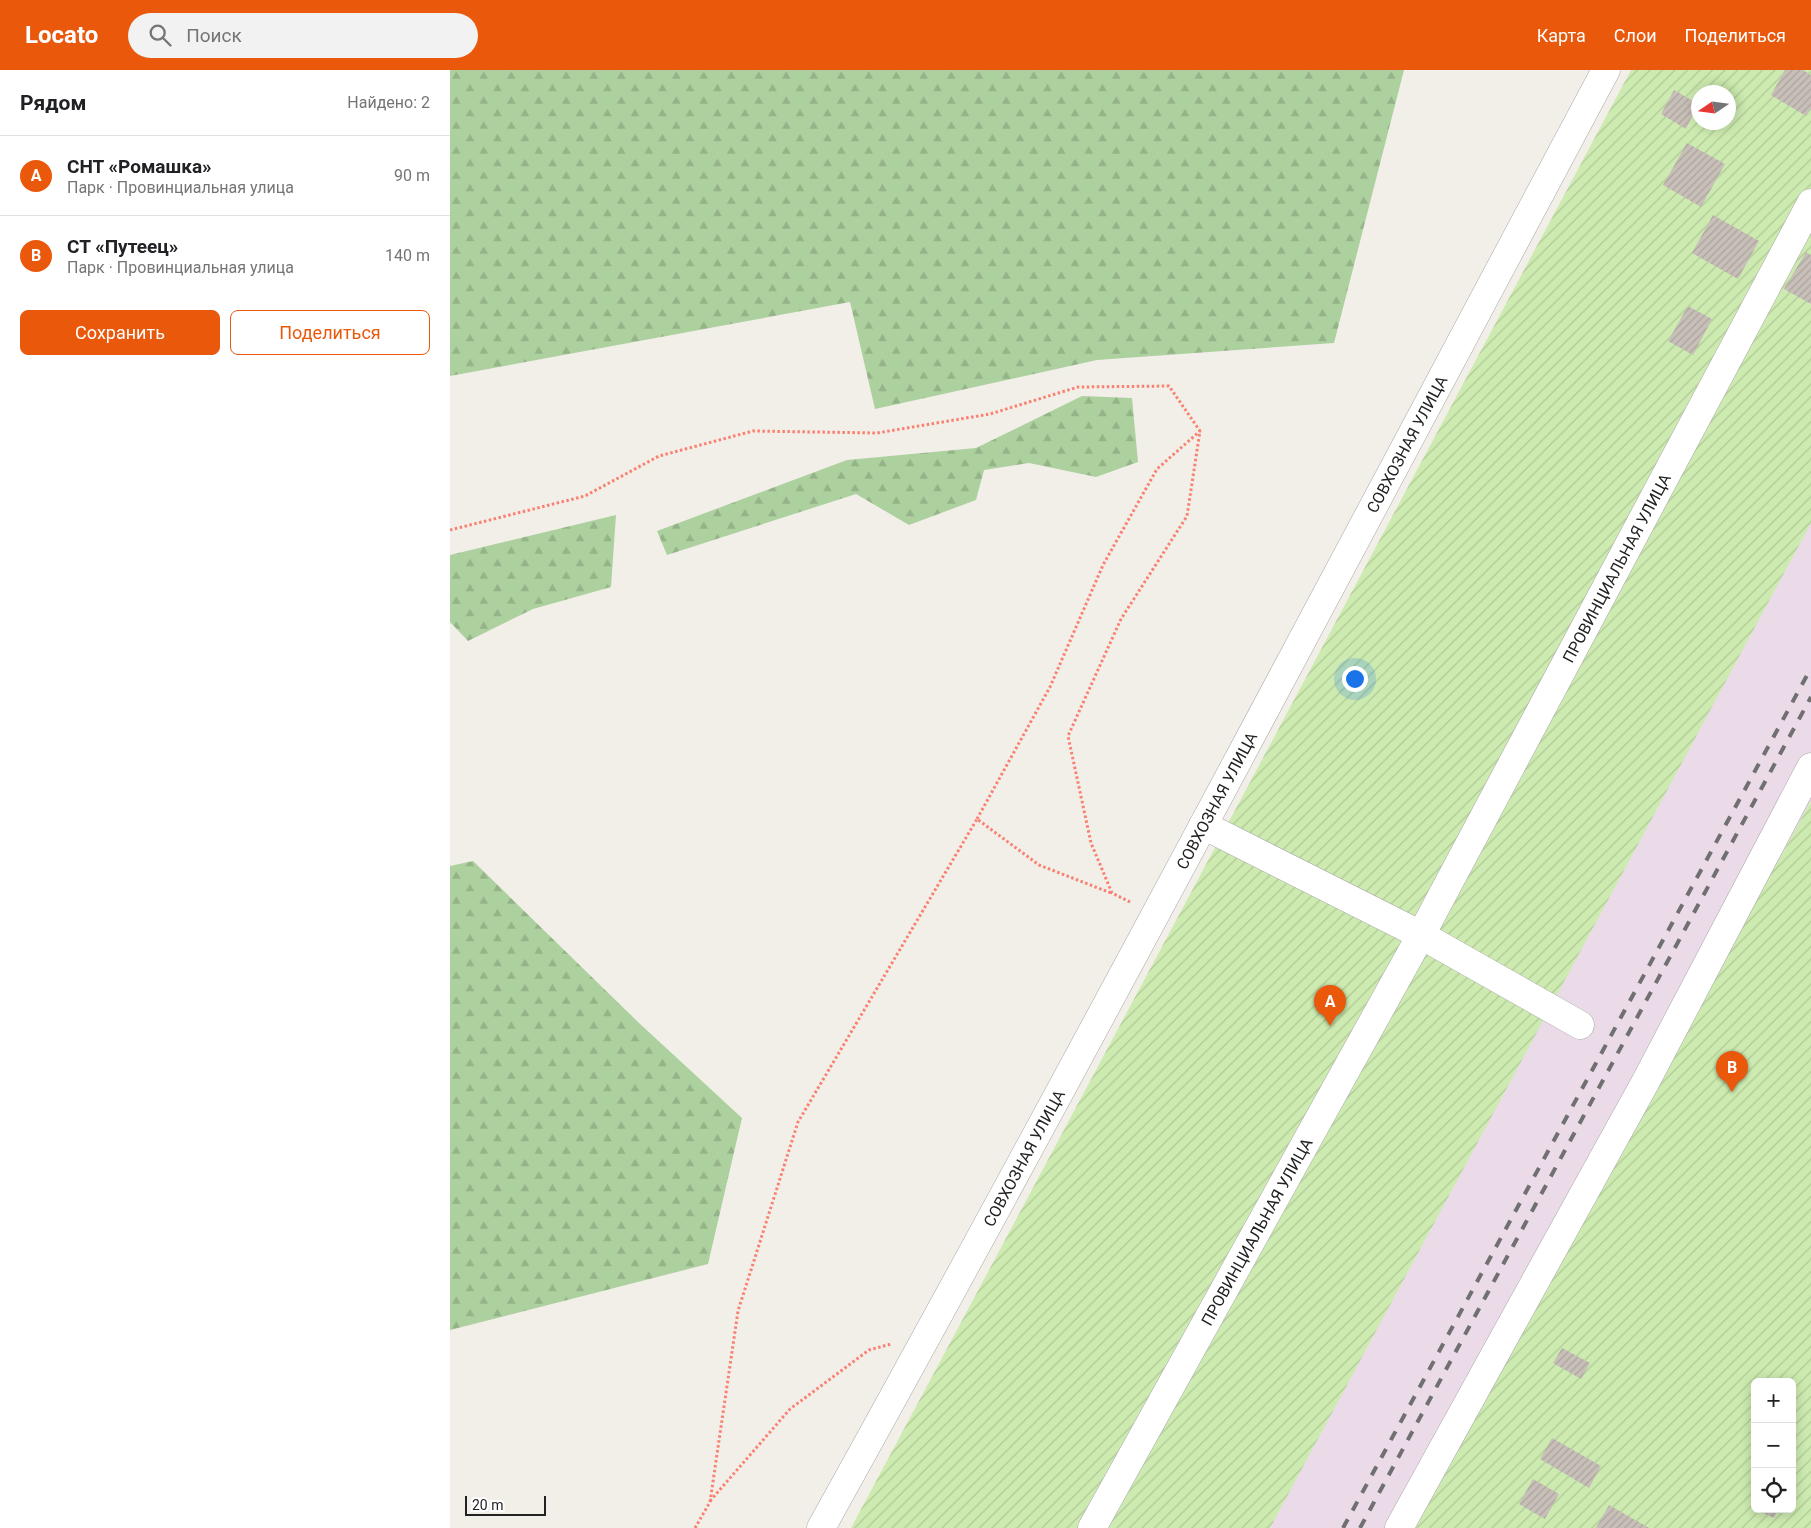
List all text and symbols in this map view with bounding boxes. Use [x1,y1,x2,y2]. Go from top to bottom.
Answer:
search box [128,13,478,58]
text: Locato [25,21,98,49]
icon: search [146,21,174,49]
text: Поиск [186,24,242,47]
text: Карта [1537,25,1586,46]
text: Слои [1614,25,1657,46]
text: Поделиться [1685,25,1786,46]
north arrow [1691,85,1736,130]
text: Рядом [20,91,86,115]
text: Найдено: 2 [347,93,430,112]
text: СНТ «Ромашка» [67,155,212,178]
text: A [31,166,41,185]
text: 90 m [394,166,430,185]
text: Парк · Провинциальная улица [67,178,294,197]
text: СТ «Путеец» [67,235,178,258]
text: B [31,246,41,265]
text: 140 m [385,246,430,265]
text: Парк · Провинциальная улица [67,258,294,277]
button: Сохранить [20,310,220,355]
button: Поделиться [230,310,430,355]
street label: СОВХОЗНАЯ УЛИЦА [1362,372,1451,516]
street label: ПРОВИНЦИАЛЬНАЯ УЛИЦА [1558,470,1675,666]
your location [1342,666,1368,692]
street label: СОВХОЗНАЯ УЛИЦА [1172,728,1261,872]
pin: A [1314,985,1346,1026]
pin: B [1716,1051,1748,1092]
street label: СОВХОЗНАЯ УЛИЦА [979,1086,1069,1230]
street label: ПРОВИНЦИАЛЬНАЯ УЛИЦА [1197,1134,1316,1329]
map controls [1751,1378,1796,1513]
button: + [1751,1378,1796,1423]
button: − [1751,1423,1796,1468]
button: locate [1751,1468,1796,1513]
scale bar [465,1493,546,1516]
text: 20 m [472,1497,504,1513]

